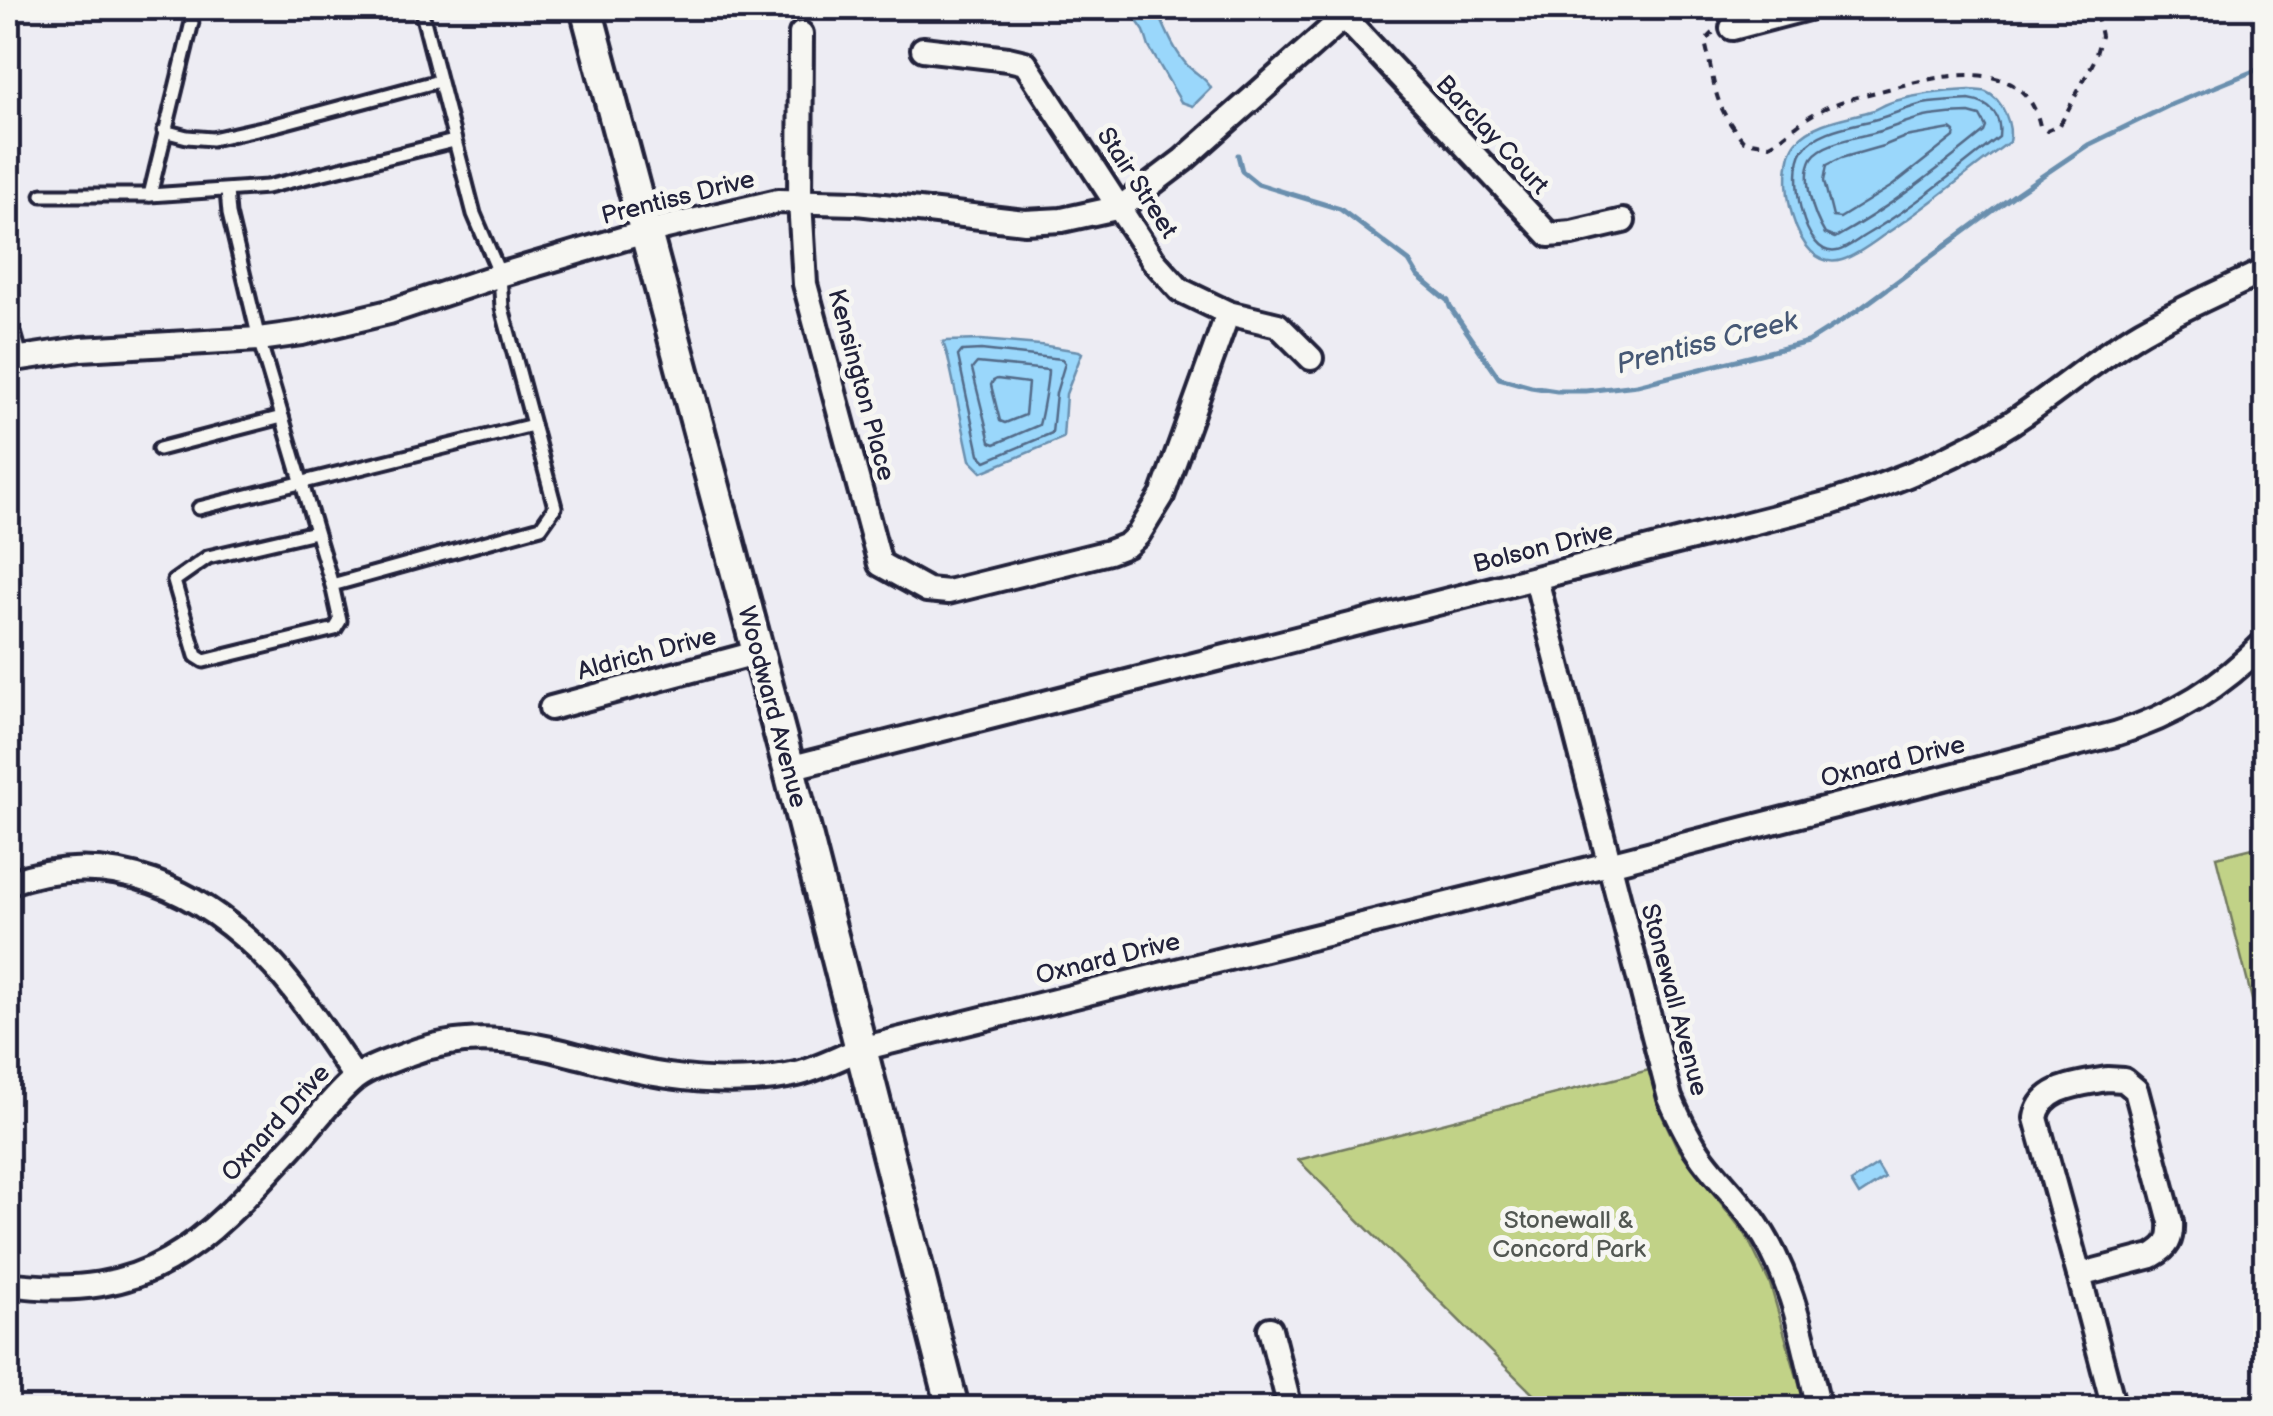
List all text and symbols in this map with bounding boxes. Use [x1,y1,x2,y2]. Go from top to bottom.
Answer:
street label: Barclay Court [1429,69,1555,201]
street label: Stair Street [1090,122,1184,245]
street label: Prentiss Drive [598,164,758,232]
street label: Kensington Place [821,286,901,484]
water label: Prentiss Creek [1613,304,1802,381]
street label: Bolson Drive [1470,516,1616,580]
street label: Woodward Avenue [730,603,814,811]
street label: Aldrich Drive [574,621,720,687]
street label: Oxnard Drive [1818,729,1968,795]
street label: Stonewall Avenue [1633,900,1715,1100]
street label: Oxnard Drive [1033,926,1183,992]
street label: Oxnard Drive [215,1058,337,1188]
park label: Stonewall & Concord Park [1492,1205,1646,1265]

